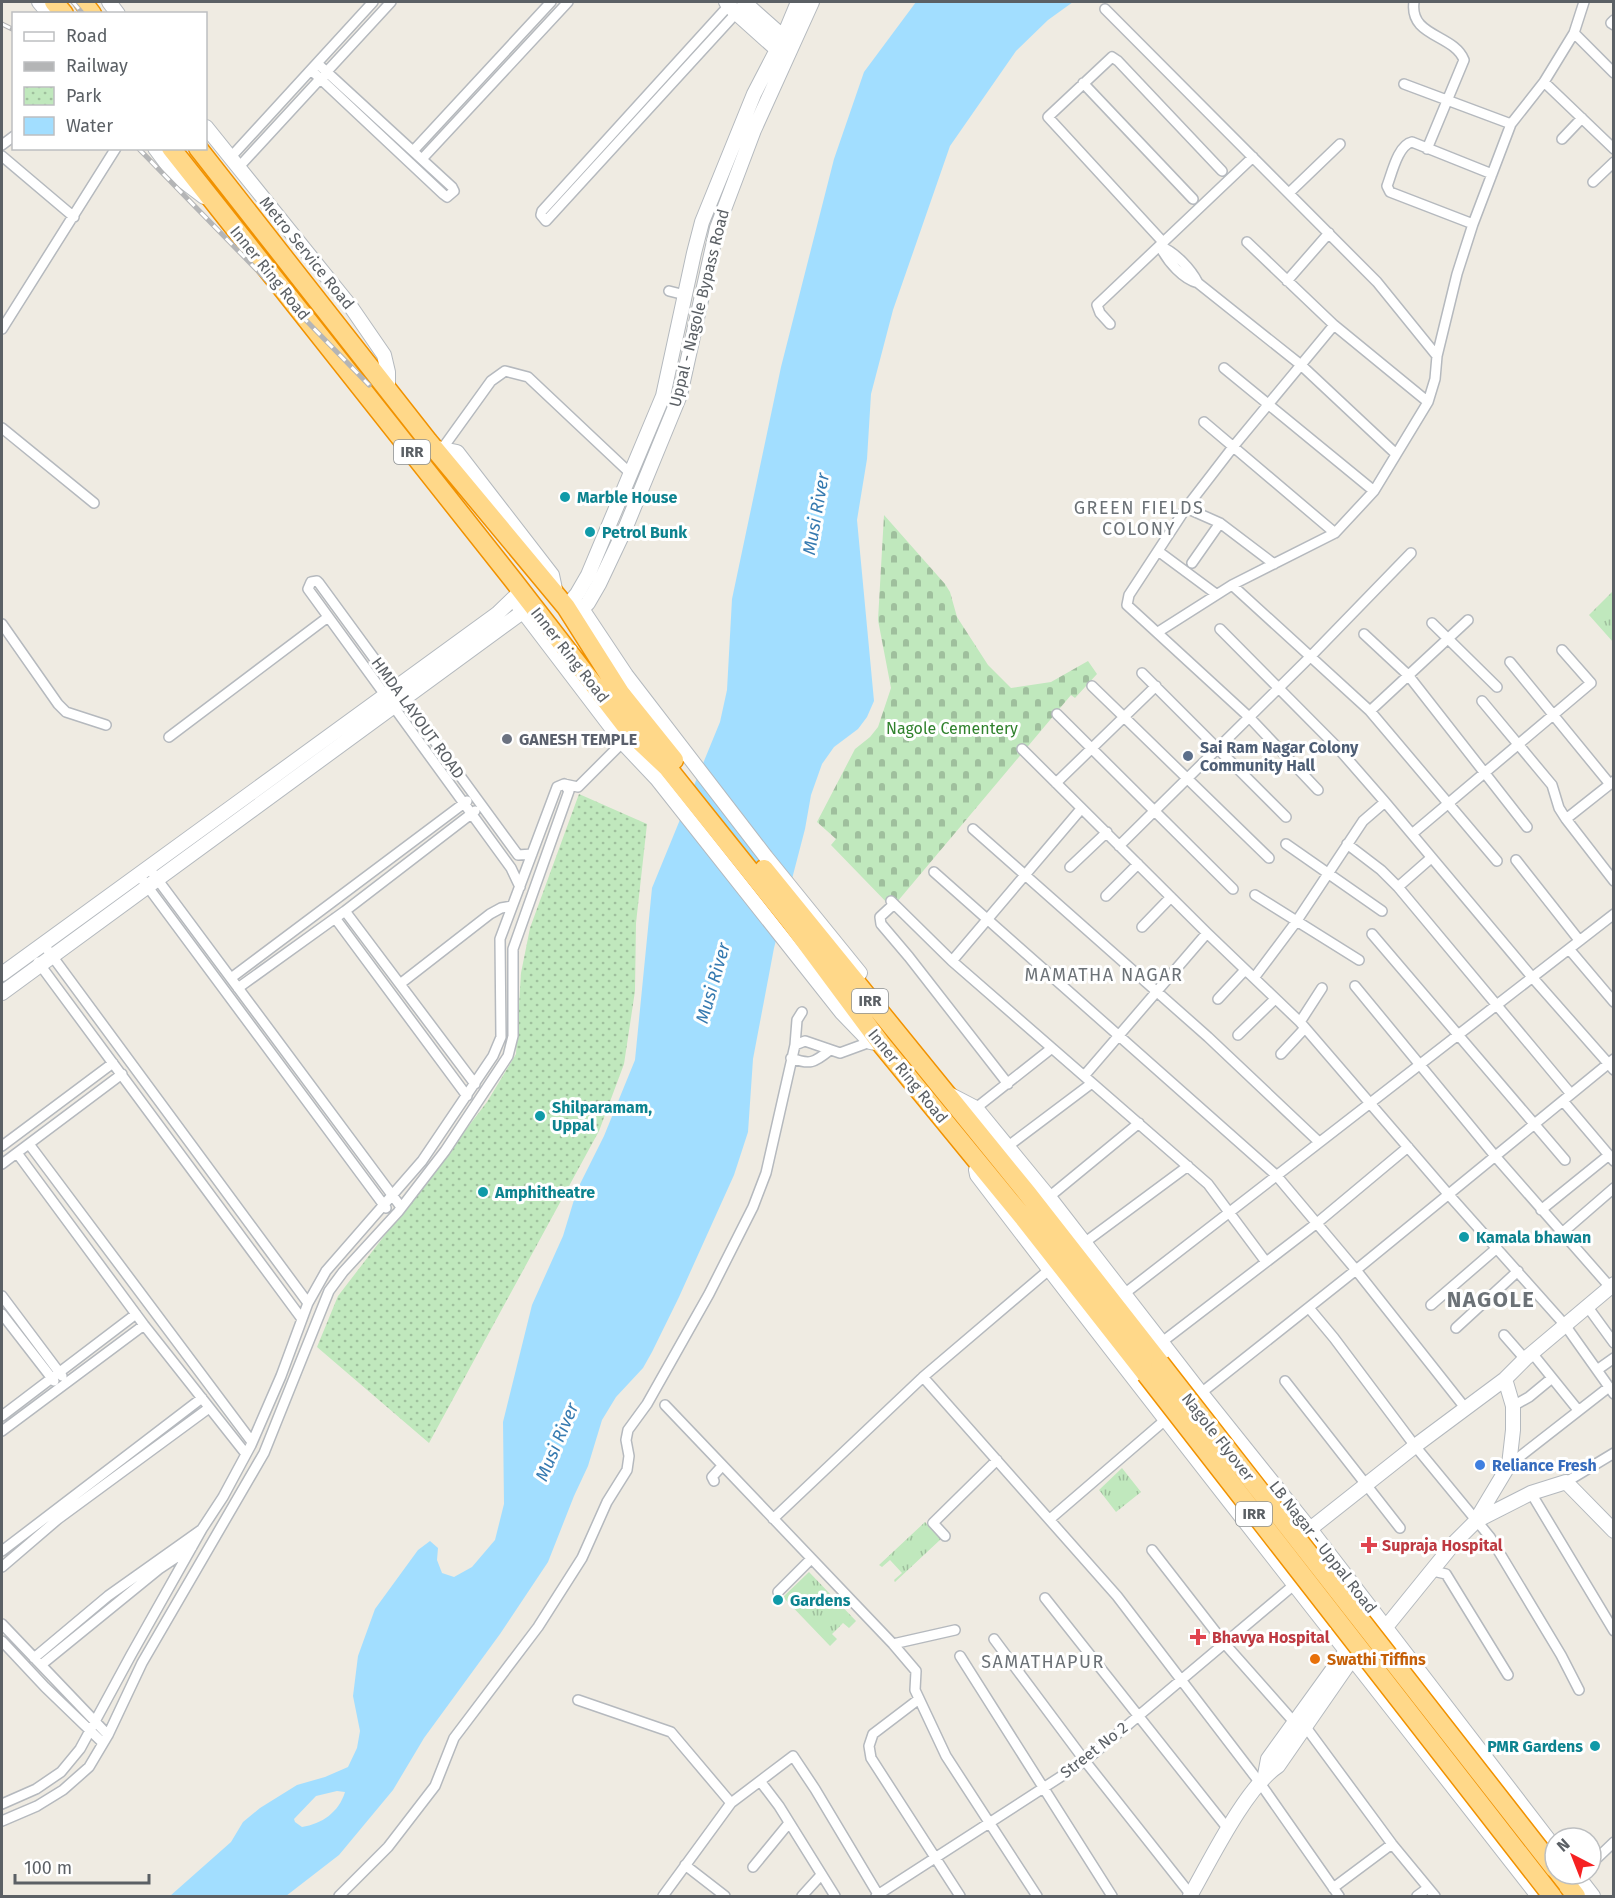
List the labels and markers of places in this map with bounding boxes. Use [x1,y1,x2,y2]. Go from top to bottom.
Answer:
place label: Marble House [577,488,677,507]
marker: Marble House [558,490,572,504]
place label: Petrol Bunk [602,523,687,542]
marker: Petrol Bunk [583,525,597,539]
place label: GANESH TEMPLE [519,730,637,749]
marker: GANESH TEMPLE [500,732,514,746]
place label: Sai Ram Nagar Colony Community Hall [1200,738,1359,775]
marker: Sai Ram Nagar Colony Community Hall [1181,749,1195,763]
place label: Shilparamam, Uppal [552,1098,652,1135]
marker: Shilparamam, Uppal [533,1109,547,1123]
place label: Amphitheatre [494,1183,595,1202]
marker: Amphitheatre [476,1185,490,1199]
place label: Kamala bhawan [1476,1228,1591,1247]
marker: Kamala bhawan [1457,1230,1471,1244]
place label: Reliance Fresh [1492,1456,1597,1475]
marker: Reliance Fresh [1473,1458,1487,1472]
marker: Supraja Hospital [1360,1536,1378,1554]
place label: Supraja Hospital [1382,1536,1503,1555]
place label: Gardens [790,1591,851,1610]
marker: Gardens [771,1593,785,1607]
marker: Bhavya Hospital [1189,1628,1207,1646]
place label: Bhavya Hospital [1212,1628,1330,1647]
place label: Swathi Tiffins [1327,1650,1426,1669]
marker: Swathi Tiffins [1308,1652,1322,1666]
place label: PMR Gardens [1487,1737,1583,1756]
marker: PMR Gardens [1588,1739,1602,1753]

